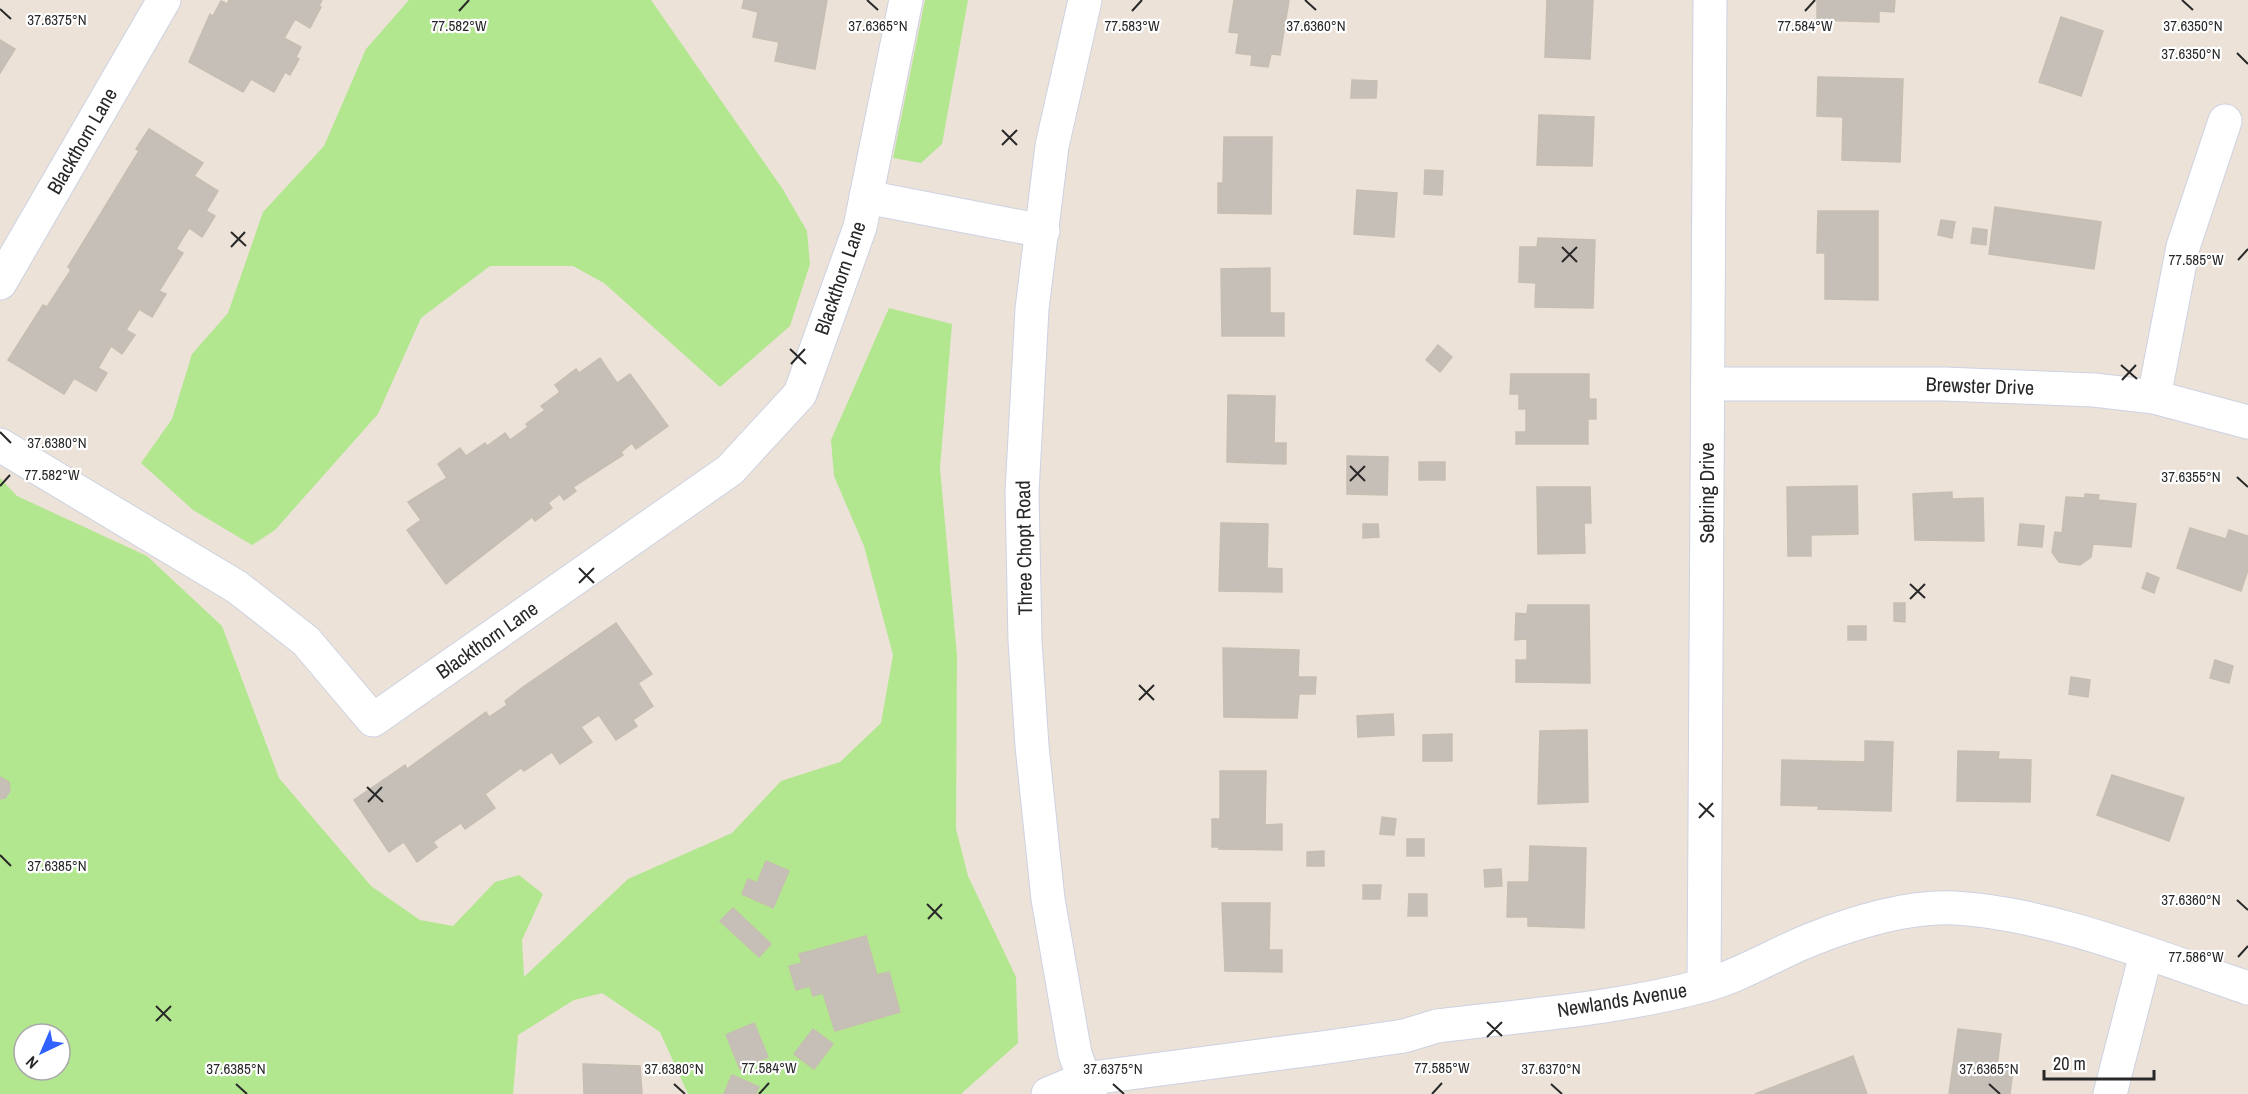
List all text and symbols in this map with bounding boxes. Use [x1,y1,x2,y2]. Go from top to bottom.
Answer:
text: 37.6375°N [27,9,87,30]
text: 77.582°W [431,15,487,36]
text: 37.6365°N [848,15,908,36]
text: 77.583°W [1104,15,1160,36]
text: 37.6360°N [1286,15,1346,36]
text: 77.584°W [1777,15,1833,36]
text: 37.6350°N [2163,15,2223,36]
text: 37.6350°N [2161,43,2221,64]
street label: Blackthorn Lane [40,83,123,199]
street label: Blackthorn Lane [807,217,872,338]
text: 77.585°W [2168,249,2224,270]
street label: Brewster Drive [1925,370,2035,401]
text: 37.6380°N [27,432,87,453]
street label: Sebring Drive [1693,442,1720,544]
text: 77.582°W [24,464,80,485]
text: 37.6355°N [2161,466,2221,487]
street label: Three Chopt Road [1009,480,1038,616]
street label: Blackthorn Lane [430,595,543,685]
text: 37.6385°N [27,855,87,876]
text: 37.6360°N [2161,889,2221,910]
text: 77.586°W [2168,946,2224,967]
street label: Newlands Avenue [1555,976,1689,1023]
north arrow [12,1022,72,1082]
scale bar [2044,1043,2154,1081]
text: 20 m [2053,1051,2086,1076]
text: N [21,1052,43,1074]
text: 77.584°W [741,1057,797,1078]
text: 77.585°W [1414,1057,1470,1078]
text: 37.6385°N [206,1058,266,1079]
text: 37.6380°N [644,1058,704,1079]
text: 37.6375°N [1083,1058,1143,1079]
text: 37.6370°N [1521,1058,1581,1079]
text: 37.6365°N [1959,1058,2019,1079]

